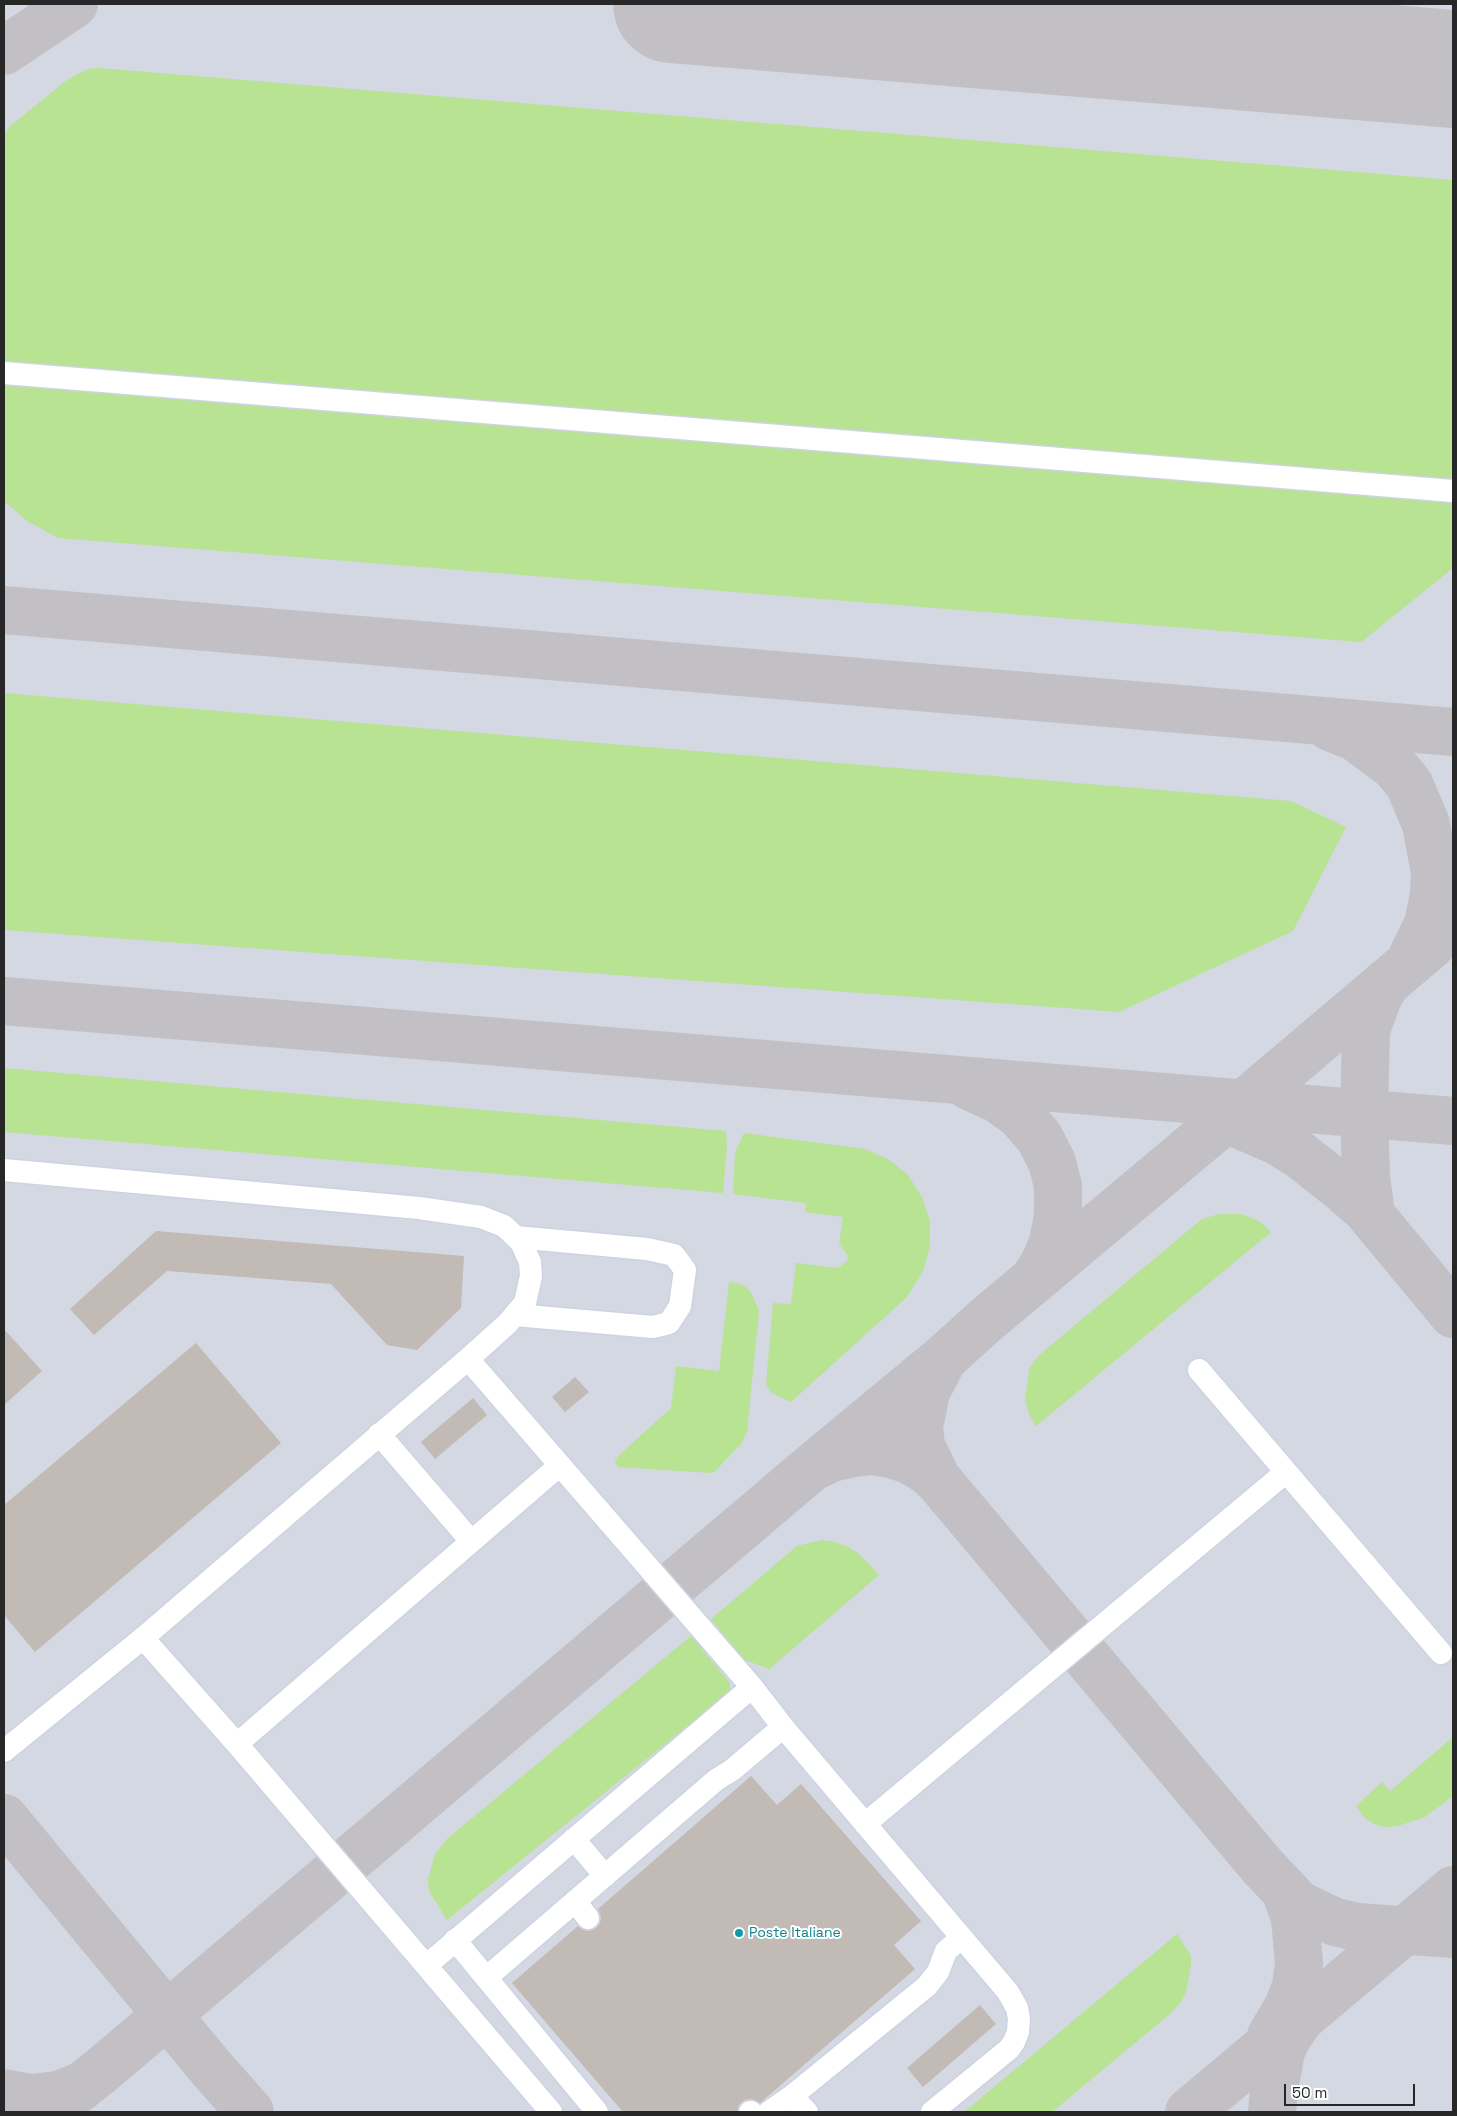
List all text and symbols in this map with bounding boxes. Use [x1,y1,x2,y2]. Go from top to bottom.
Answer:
place label: Poste Italiane [749,1925,841,1941]
marker: Poste Italiane [733,1927,745,1939]
scale bar [1287,2074,1418,2106]
text: 50 m [1292,2083,1327,2102]

